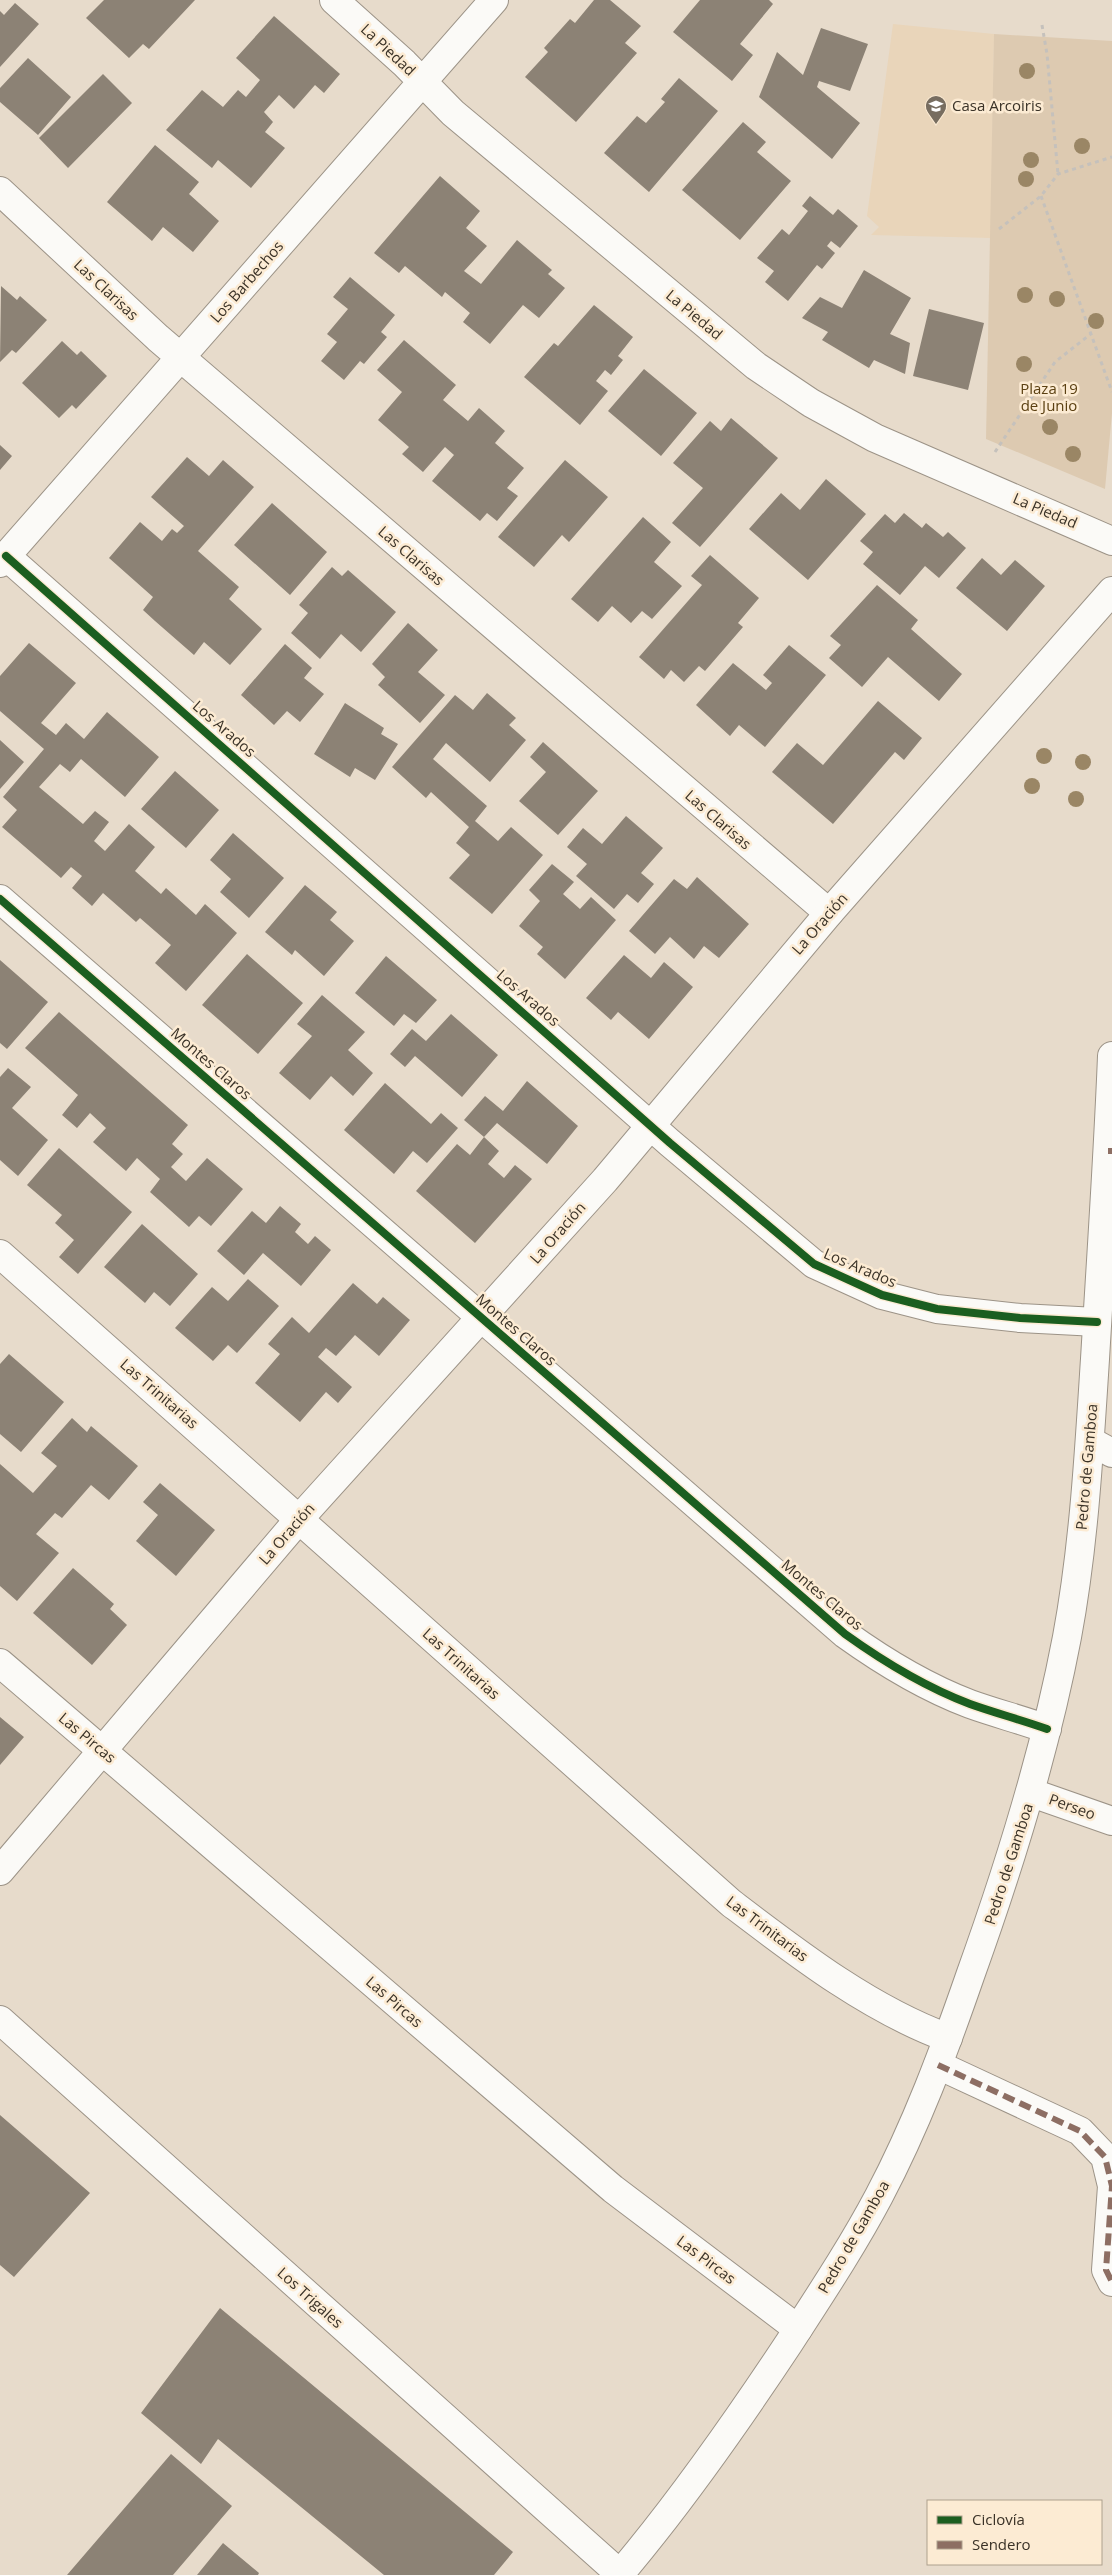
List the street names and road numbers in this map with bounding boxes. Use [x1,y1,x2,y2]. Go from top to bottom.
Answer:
street label: La Piedad [357,19,420,80]
street label: Los Barbechos [205,236,287,326]
street label: Las Clarisas [70,254,143,324]
street label: La Piedad [662,285,727,344]
street label: La Piedad [1010,488,1081,533]
street label: Las Clarisas [374,521,449,589]
street label: Los Arados [189,695,260,761]
street label: Las Clarisas [681,785,756,853]
street label: La Oración [787,888,852,958]
street label: Los Arados [493,964,564,1030]
street label: Montes Claros [167,1023,256,1104]
street label: La Oración [525,1197,590,1267]
street label: Los Arados [821,1243,900,1291]
street label: Montes Claros [472,1289,561,1370]
street label: Las Trinitarias [116,1354,203,1433]
street label: Pedro de Gamboa [1071,1403,1101,1531]
street label: La Oración [254,1498,319,1568]
street label: Montes Claros [778,1554,868,1634]
street label: Las Trinitarias [419,1623,505,1703]
street label: Las Pircas [55,1707,120,1767]
street label: Perseo [1046,1788,1098,1824]
street label: Pedro de Gamboa [979,1800,1037,1927]
street label: Las Trinitarias [723,1891,813,1966]
street label: Las Pircas [362,1971,427,2031]
street label: Pedro de Gamboa [813,2177,894,2296]
street label: Las Pircas [673,2231,740,2288]
street label: Los Trigales [274,2262,348,2332]

